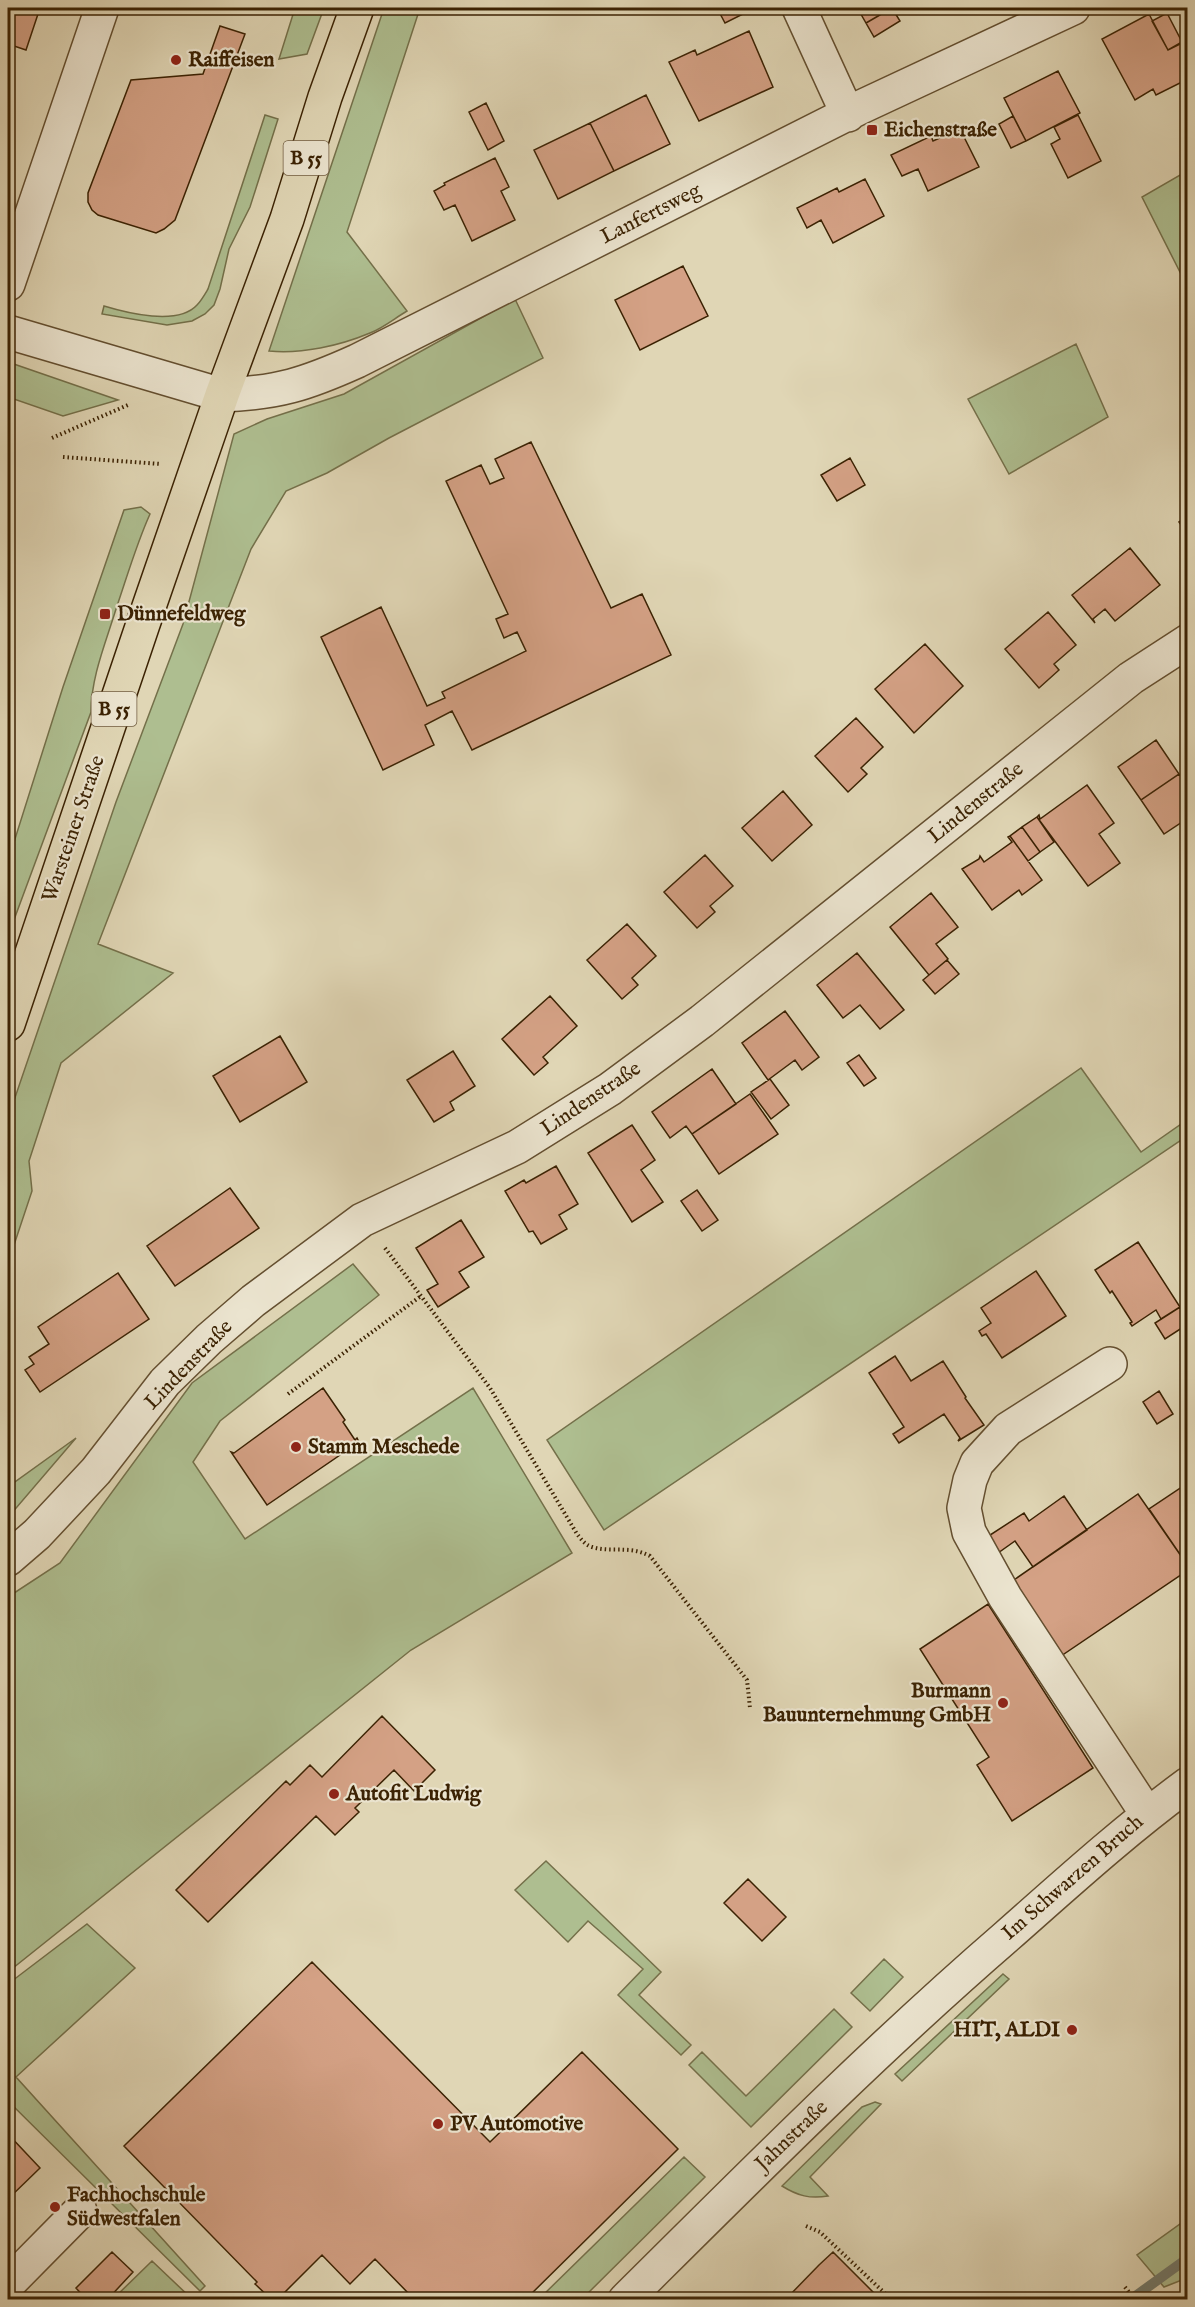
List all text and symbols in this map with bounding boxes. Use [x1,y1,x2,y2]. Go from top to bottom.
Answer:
place label: Raiffeisen [188,47,275,74]
marker: Raiffeisen [169,53,183,67]
place label: Eichenstraße [884,117,997,144]
marker: Eichenstraße [865,123,879,137]
road number: B 55 [284,141,328,175]
street label: Lanfertsweg [596,177,706,251]
place label: Dünnefeldweg [117,601,246,628]
marker: Dünnefeldweg [98,607,112,621]
road number: B 55 [92,692,136,726]
street label: Warsteiner Straße [36,752,112,906]
street label: Lindenstraße [923,756,1030,850]
street label: Lindenstraße [536,1055,647,1143]
street label: Lindenstraße [139,1314,239,1416]
place label: Stamm Meschede [308,1434,460,1461]
marker: Stamm Meschede [289,1440,303,1454]
place label: Burmann Bauunternehmung GmbH [763,1678,991,1729]
marker: Burmann Bauunternehmung GmbH [996,1696,1010,1710]
place label: Autofit Ludwig [345,1781,482,1808]
marker: Autofit Ludwig [327,1787,341,1801]
street label: Im Schwarzen Bruch [997,1809,1149,1947]
place label: HIT, ALDI [953,2017,1060,2044]
marker: HIT, ALDI [1065,2023,1079,2037]
street label: Jahnstraße [748,2094,834,2179]
place label: PV Automotive [450,2111,583,2138]
marker: PV Automotive [431,2117,445,2131]
place label: Fachhochschule Südwestfalen [67,2182,206,2233]
marker: Fachhochschule Südwestfalen [48,2200,62,2214]

